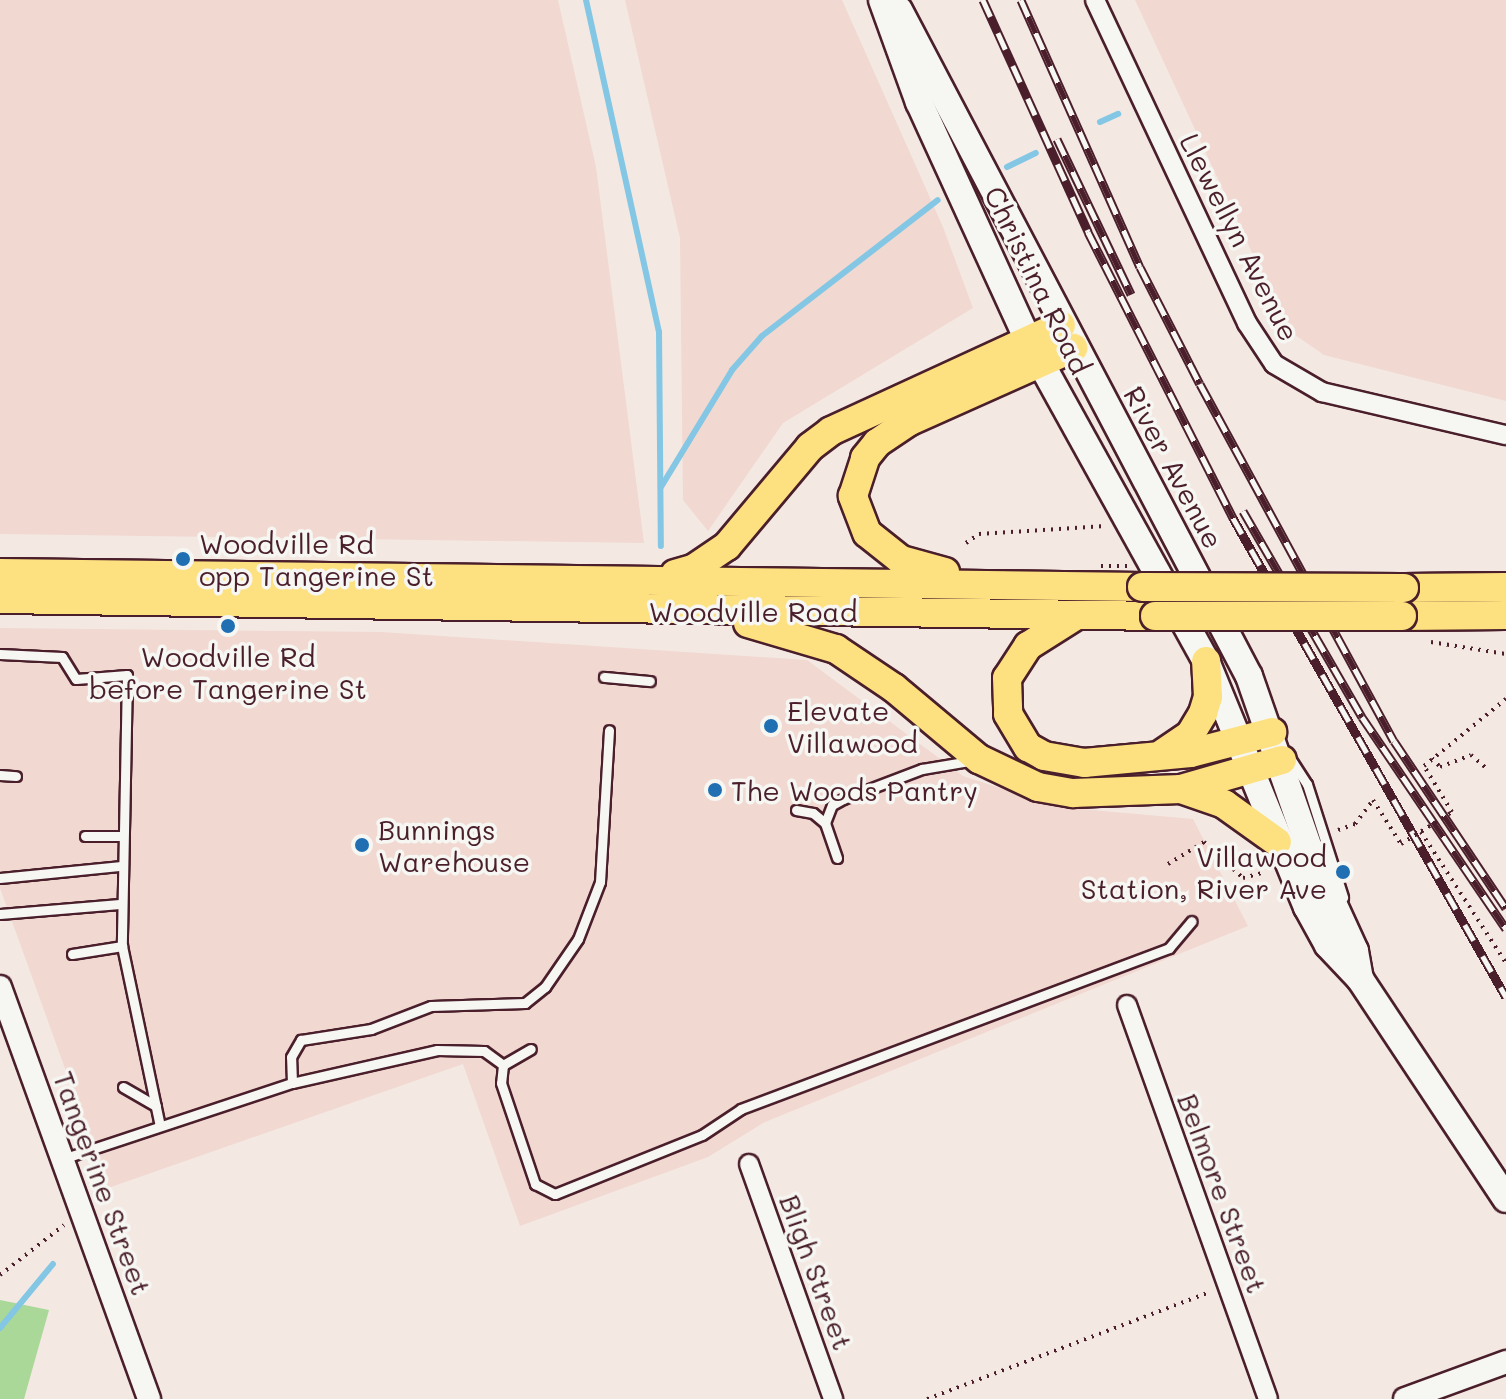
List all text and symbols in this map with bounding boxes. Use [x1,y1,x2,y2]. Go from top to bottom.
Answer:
street label: Llewellyn Avenue [1173,128,1307,346]
street label: Christina Road [978,181,1098,379]
street label: River Avenue [1117,380,1231,554]
place label: Woodville Rd opp Tangerine St [199,526,434,592]
marker: Woodville Rd opp Tangerine St [174,550,192,568]
street label: Woodville Road [648,594,858,628]
marker: Woodville Rd before Tangerine St [219,617,237,635]
place label: Woodville Rd before Tangerine St [89,639,367,705]
place label: Elevate Villawood [787,693,918,759]
marker: Elevate Villawood [762,717,780,735]
place label: The Woods Pantry [731,773,978,807]
marker: The Woods Pantry [706,781,724,799]
place label: Bunnings Warehouse [378,812,530,878]
marker: Bunnings Warehouse [353,836,371,854]
place label: Villawood Station, River Ave [1081,839,1327,905]
marker: Villawood Station, River Ave [1334,863,1352,881]
street label: Tangerine Street [47,1067,159,1299]
street label: Belmore Street [1171,1089,1275,1297]
street label: Bligh Street [773,1190,861,1354]

